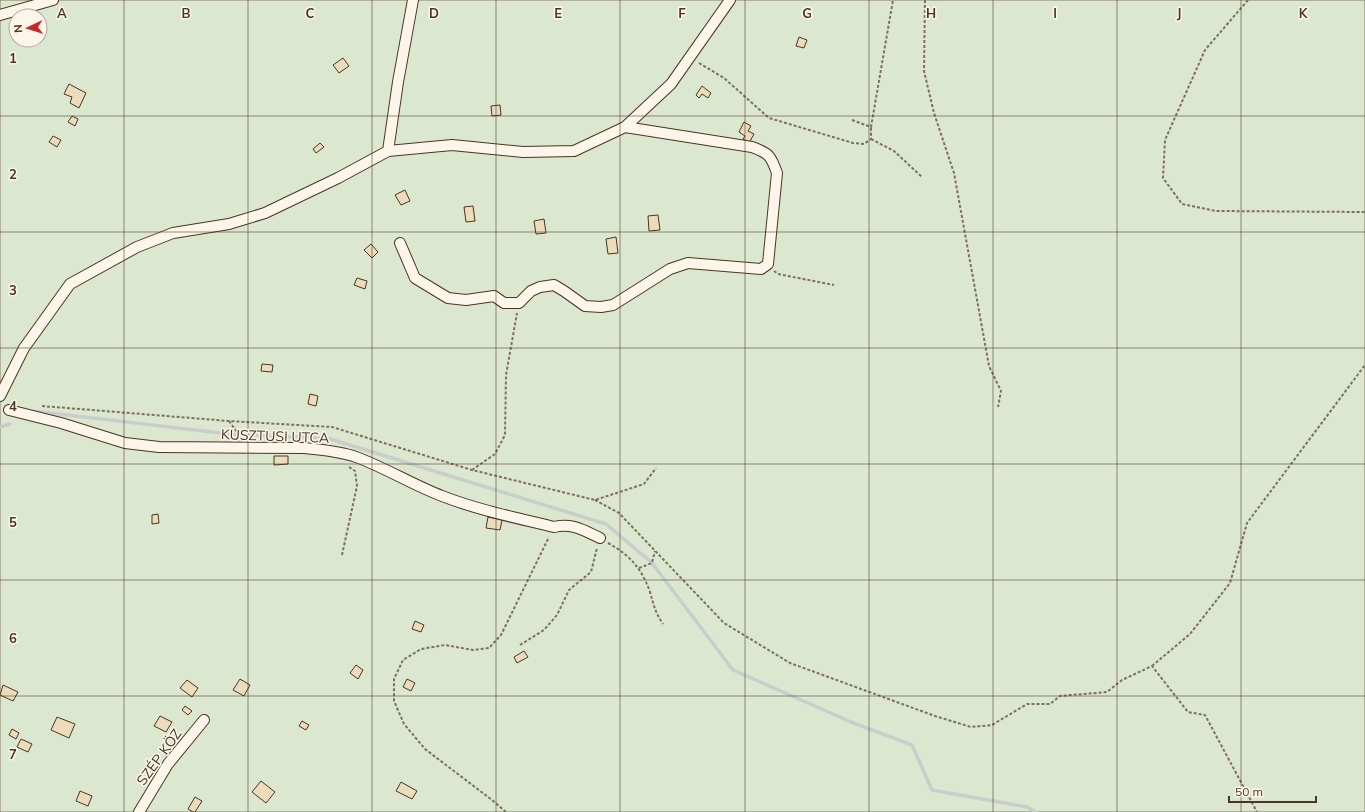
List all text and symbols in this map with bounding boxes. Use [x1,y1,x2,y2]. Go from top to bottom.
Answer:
text: A [57,5,67,21]
text: B [182,5,191,21]
text: C [306,5,315,21]
text: D [429,5,439,21]
text: E [554,5,562,21]
text: F [678,5,686,21]
text: G [802,5,812,21]
text: H [926,5,936,21]
text: I [1053,5,1057,21]
text: J [1177,5,1181,21]
text: K [1299,5,1309,21]
north arrow [8,8,48,48]
text: N [11,24,25,33]
text: 1 [9,50,17,66]
text: 2 [9,166,17,182]
text: 3 [9,282,17,298]
text: 4 [9,398,17,414]
street label: KUSZTUSI UTCA [221,425,330,447]
text: 5 [9,514,17,530]
text: 6 [9,630,17,646]
street label: SZÉP KÖZ [133,725,185,789]
text: 7 [9,746,17,762]
scale bar [1229,778,1316,804]
text: 50 m [1235,784,1263,799]

